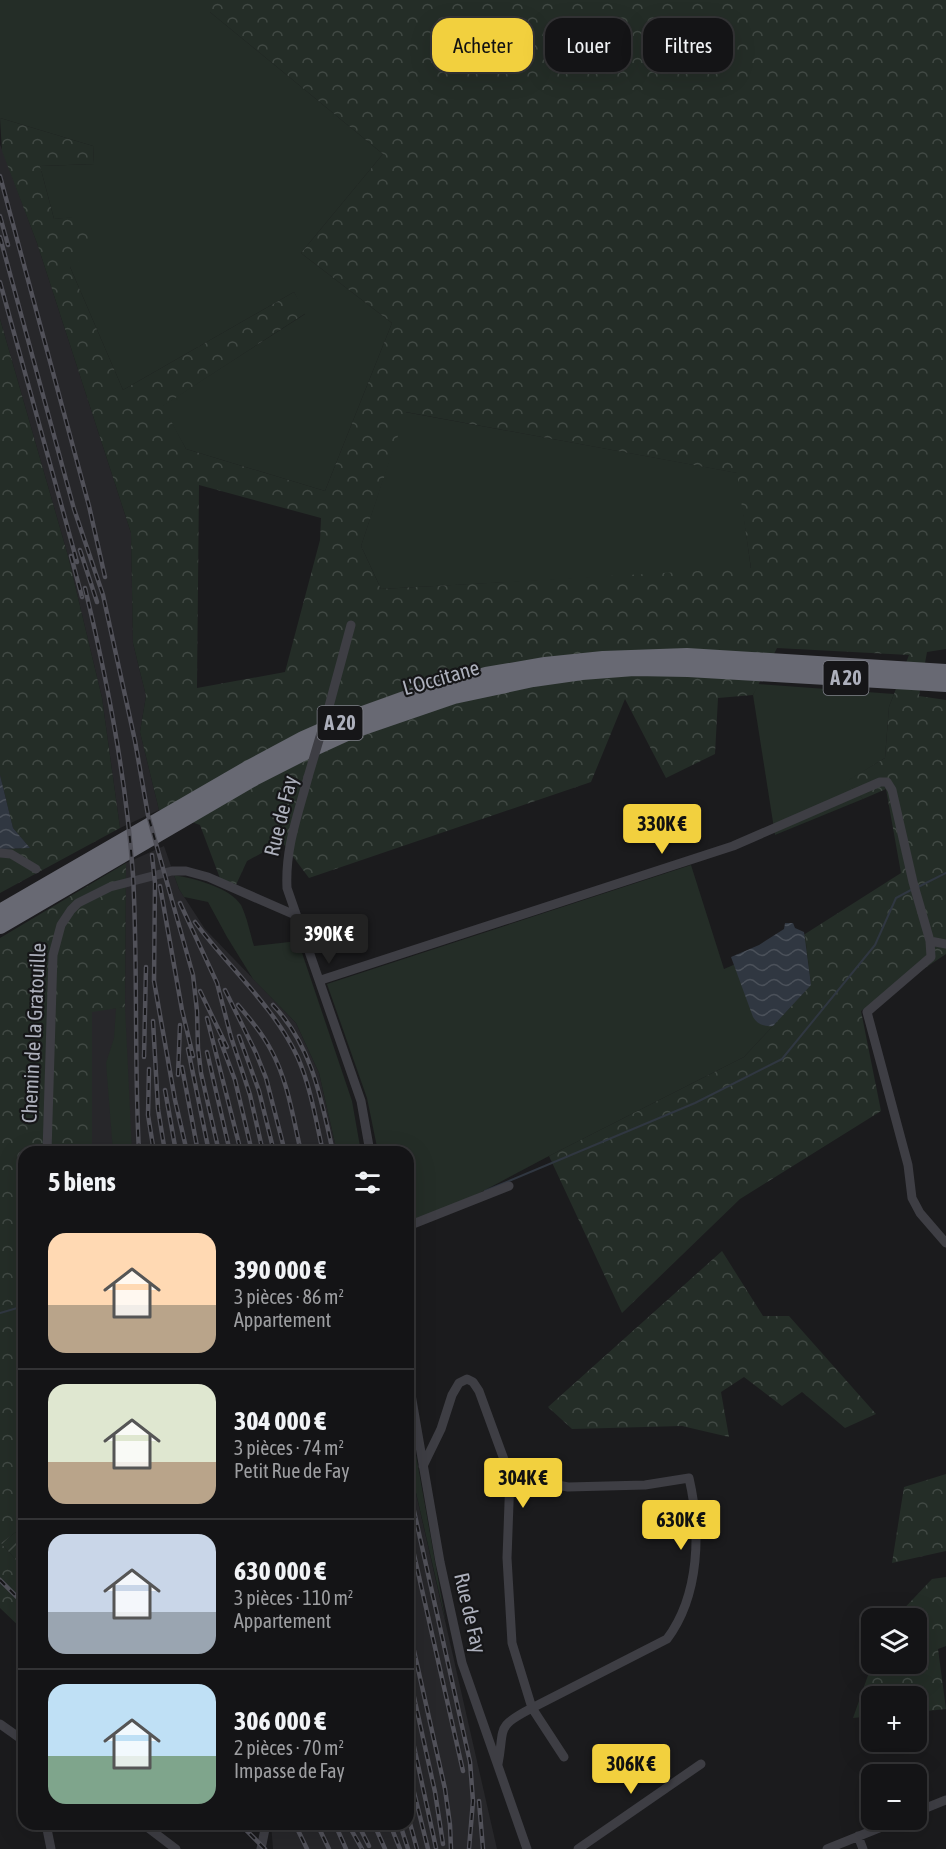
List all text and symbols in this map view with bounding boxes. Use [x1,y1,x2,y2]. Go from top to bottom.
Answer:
chip: Acheter [432,18,533,72]
chip: Louer [545,18,631,72]
chip: Filtres [643,18,733,72]
street label: L'Occitane [400,655,482,699]
road number: A 20 [824,661,868,695]
road number: A 20 [318,706,362,740]
street label: Rue de Fay [258,773,302,858]
pin: 330K € [613,804,711,855]
text: 330K € [637,812,687,835]
pin: 390K € [280,914,378,965]
text: 390K € [304,922,354,945]
street label: Chemin de la Gratouille [16,942,50,1124]
icon: filters [351,1166,384,1199]
text: 5 biens [48,1167,116,1197]
text: 390 000 € [234,1255,326,1285]
icon: home [96,1257,168,1329]
text: 3 pièces · 86 m² [234,1285,344,1308]
text: Appartement [234,1308,331,1331]
text: 304 000 € [234,1406,326,1436]
icon: home [96,1408,168,1480]
text: 3 pièces · 74 m² [234,1436,344,1459]
pin: 304K € [474,1458,572,1509]
text: Petit Rue de Fay [234,1459,350,1482]
text: 304K € [498,1466,548,1489]
pin: 630K € [632,1500,730,1551]
text: 630K € [656,1508,706,1531]
text: 630 000 € [234,1556,326,1586]
icon: home [96,1558,168,1630]
street label: Rue de Fay [450,1570,492,1656]
text: 3 pièces · 110 m² [234,1586,353,1609]
map controls [861,1608,927,1830]
button: layers [861,1608,927,1674]
text: Appartement [234,1609,331,1632]
button: + [861,1686,927,1752]
text: 306 000 € [234,1706,326,1736]
icon: home [96,1708,168,1780]
text: 2 pièces · 70 m² [234,1736,344,1759]
pin: 306K € [582,1744,680,1795]
text: 306K € [606,1752,656,1775]
text: Impasse de Fay [234,1759,345,1782]
button: − [861,1764,927,1830]

